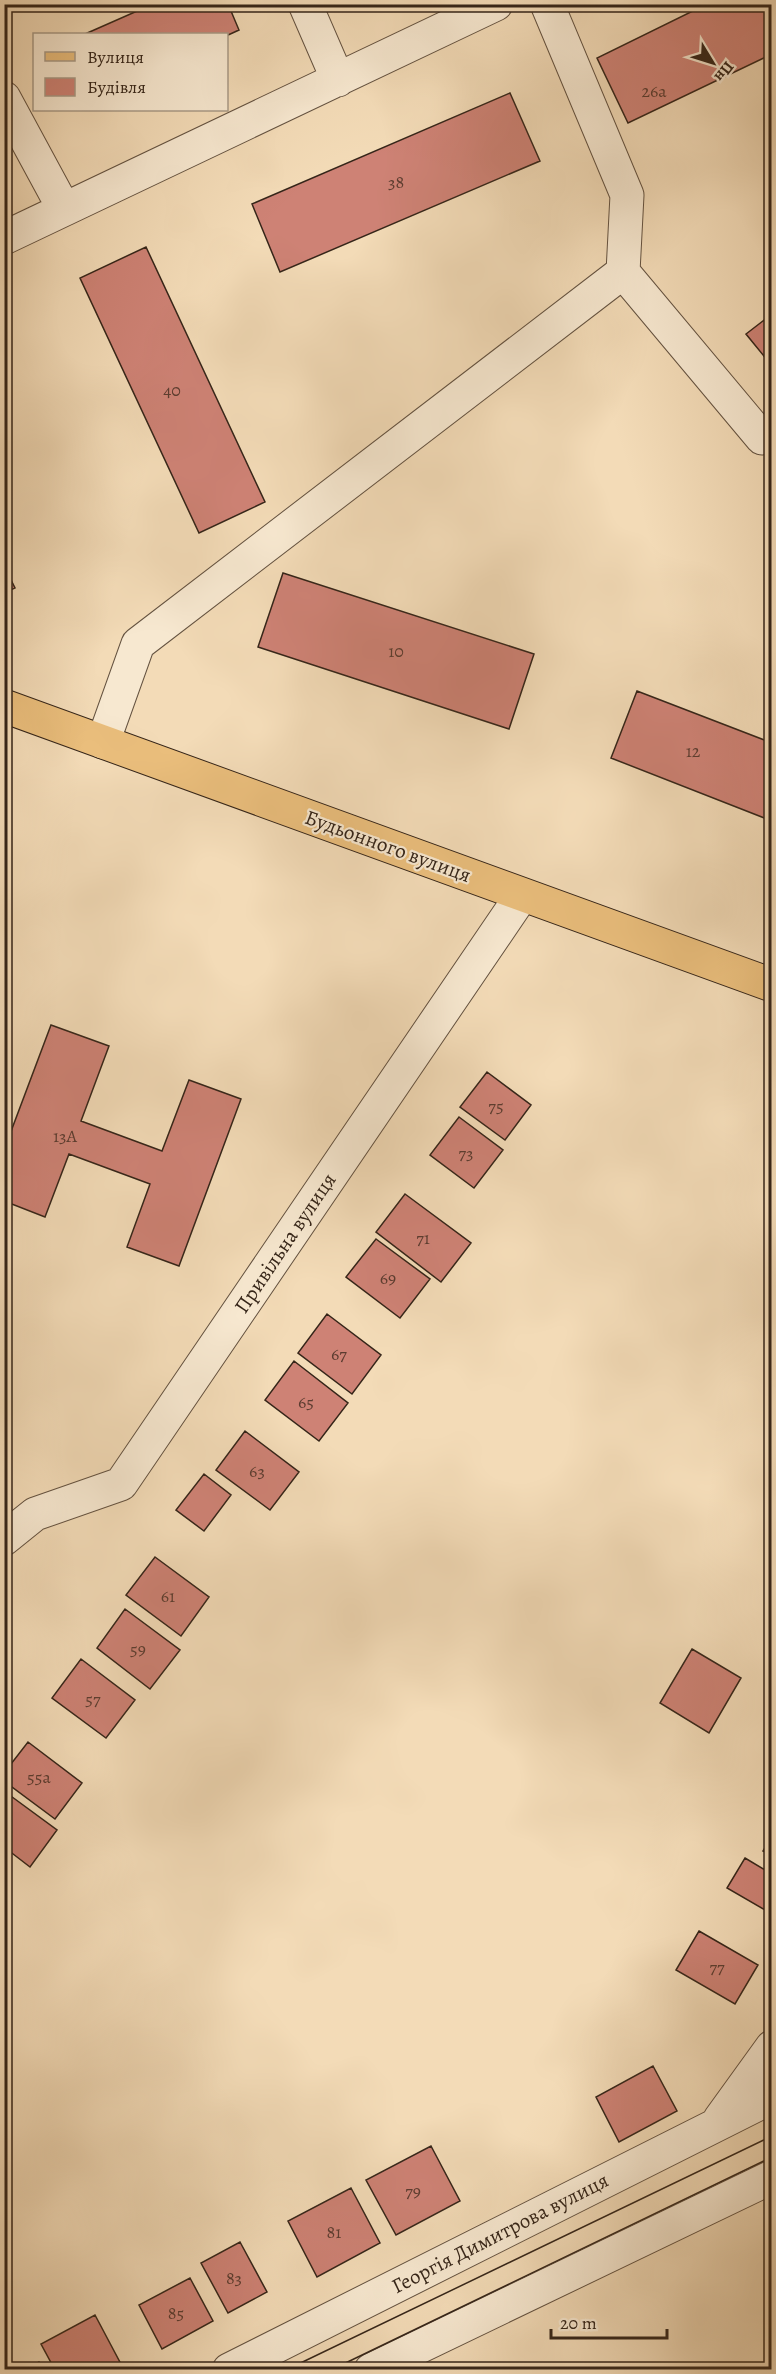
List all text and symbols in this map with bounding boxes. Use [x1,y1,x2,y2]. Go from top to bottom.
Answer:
legend [33,33,228,111]
north arrow [683,33,743,93]
text: Вулиця [87,45,144,69]
text: Пн [709,57,739,87]
text: Будівля [87,75,146,99]
house number: 26а [641,79,667,103]
house number: 38 [388,170,404,194]
house number: 40 [163,378,181,402]
house number: 10 [388,639,404,663]
house number: 12 [686,739,701,763]
street label: Будьонного вулиця [301,803,475,889]
house number: 75 [488,1094,504,1118]
house number: 13А [53,1124,78,1148]
house number: 73 [458,1141,474,1165]
street label: Привільна вулиця [228,1167,342,1319]
house number: 71 [416,1226,430,1250]
house number: 69 [380,1266,396,1290]
house number: 67 [331,1342,347,1366]
house number: 65 [298,1390,314,1414]
house number: 63 [249,1459,265,1483]
house number: 61 [161,1584,175,1608]
house number: 59 [130,1637,146,1661]
house number: 57 [85,1687,101,1711]
house number: 55а [27,1765,52,1789]
house number: 77 [709,1955,725,1979]
street label: Георгія Димитрова вулиця [387,2166,613,2300]
house number: 79 [405,2179,421,2203]
house number: 81 [327,2220,341,2244]
house number: 83 [226,2266,242,2290]
house number: 85 [168,2301,184,2325]
scale bar [551,2302,666,2340]
text: 20 m [560,2311,597,2335]

